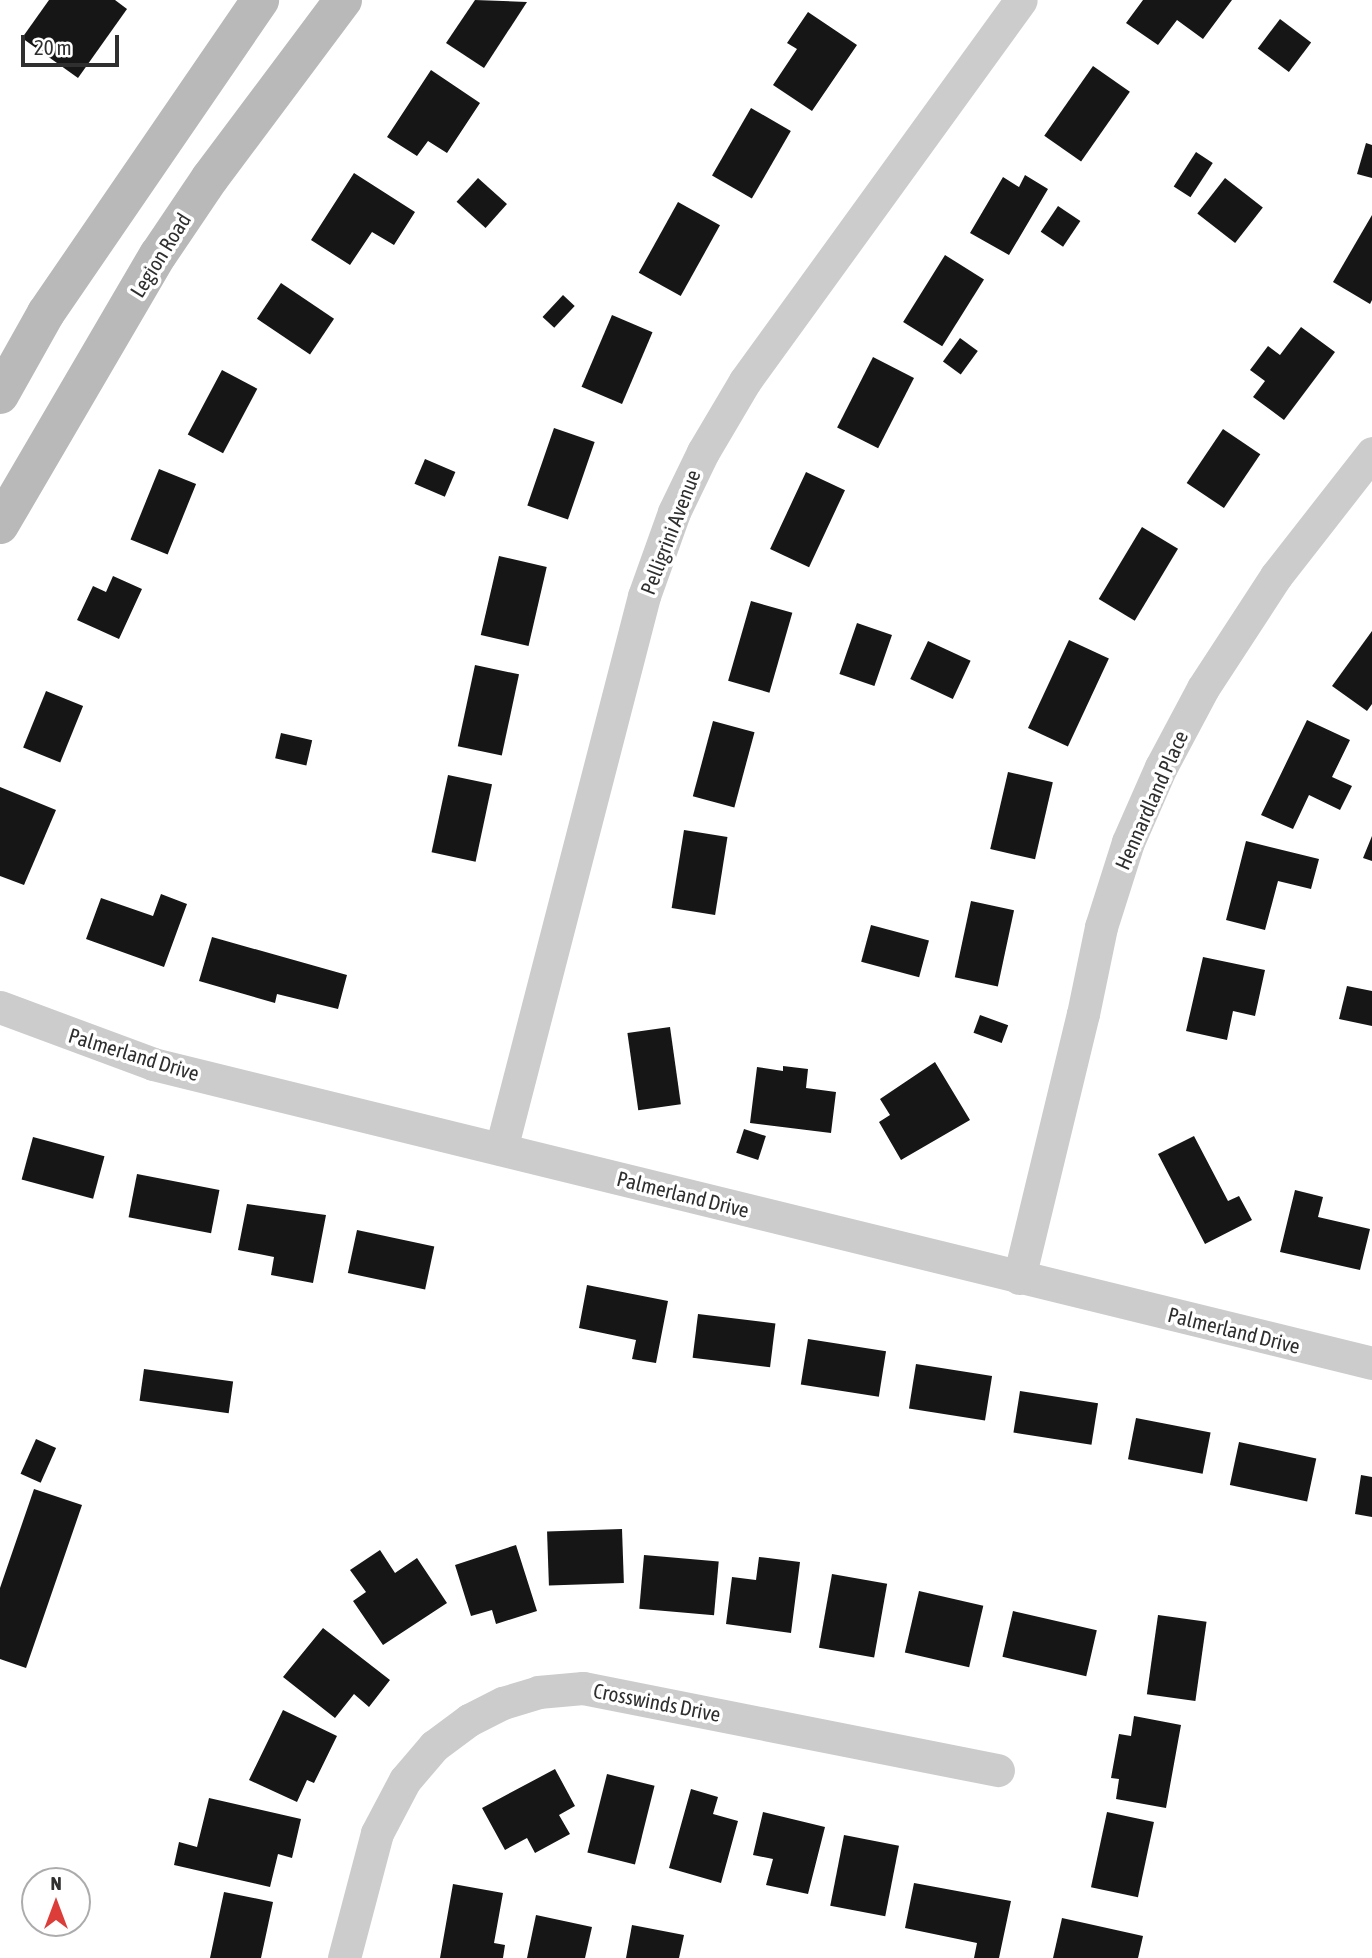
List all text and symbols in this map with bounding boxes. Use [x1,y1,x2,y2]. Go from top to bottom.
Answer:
scale bar [24,21,122,65]
text: 20 m [34,35,72,59]
street label: Legion Road [124,208,196,302]
street label: Pelligrini Avenue [635,466,705,598]
street label: Hennardland Place [1109,727,1193,873]
street label: Palmerland Drive [66,1022,202,1086]
street label: Palmerland Drive [614,1165,752,1223]
street label: Palmerland Drive [1165,1301,1303,1359]
street label: Crosswinds Drive [591,1677,723,1727]
north arrow [21,1867,91,1937]
text: N [50,1872,62,1894]

